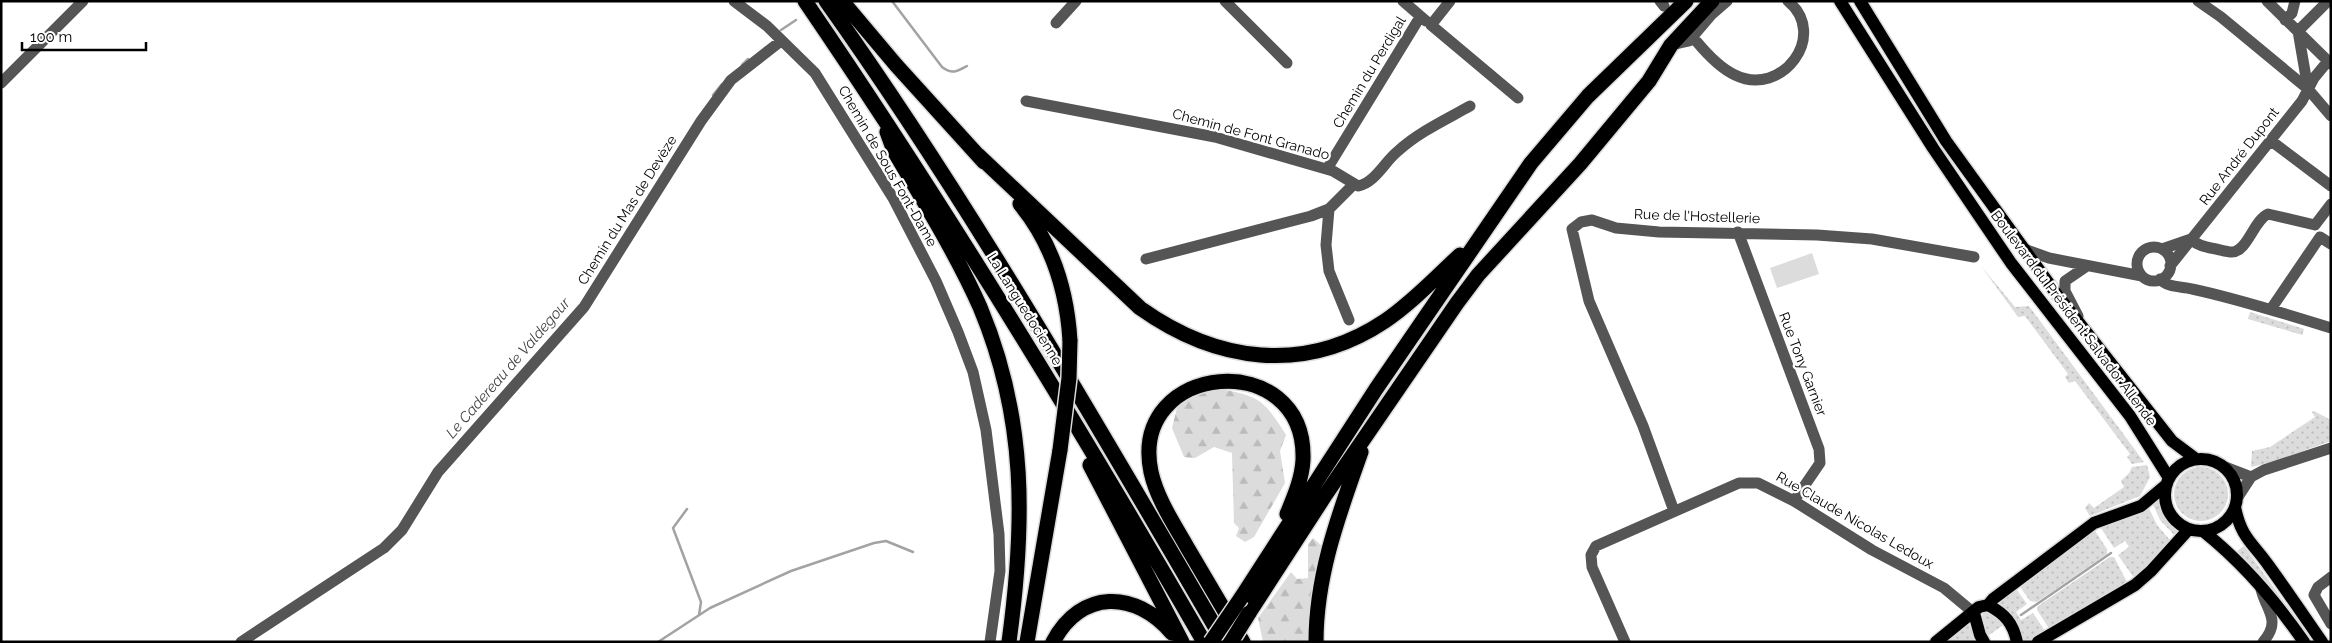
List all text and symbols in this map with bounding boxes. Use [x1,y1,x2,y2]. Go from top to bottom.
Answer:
street label: Chemin du Perdigal [1329,13,1409,131]
scale bar [22,20,146,52]
text: 100 m [30,28,72,46]
street label: Chemin de Sous Font-Dame [835,83,941,249]
street label: Rue André Dupont [2196,104,2282,208]
street label: Chemin de Font Granado [1171,105,1331,163]
street label: Chemin du Mas de Devèze [574,132,680,288]
street label: Rue de l'Hostellerie [1634,206,1760,226]
street label: Boulevard du Président Salvador Allende [1988,207,2160,429]
street label: La Languedocienne [984,250,1066,368]
water label: Le Cadereau de Valdegour [442,294,574,442]
street label: Rue Tony Garnier [1776,310,1830,418]
street label: Rue Claude Nicolas Ledoux [1773,468,1937,572]

